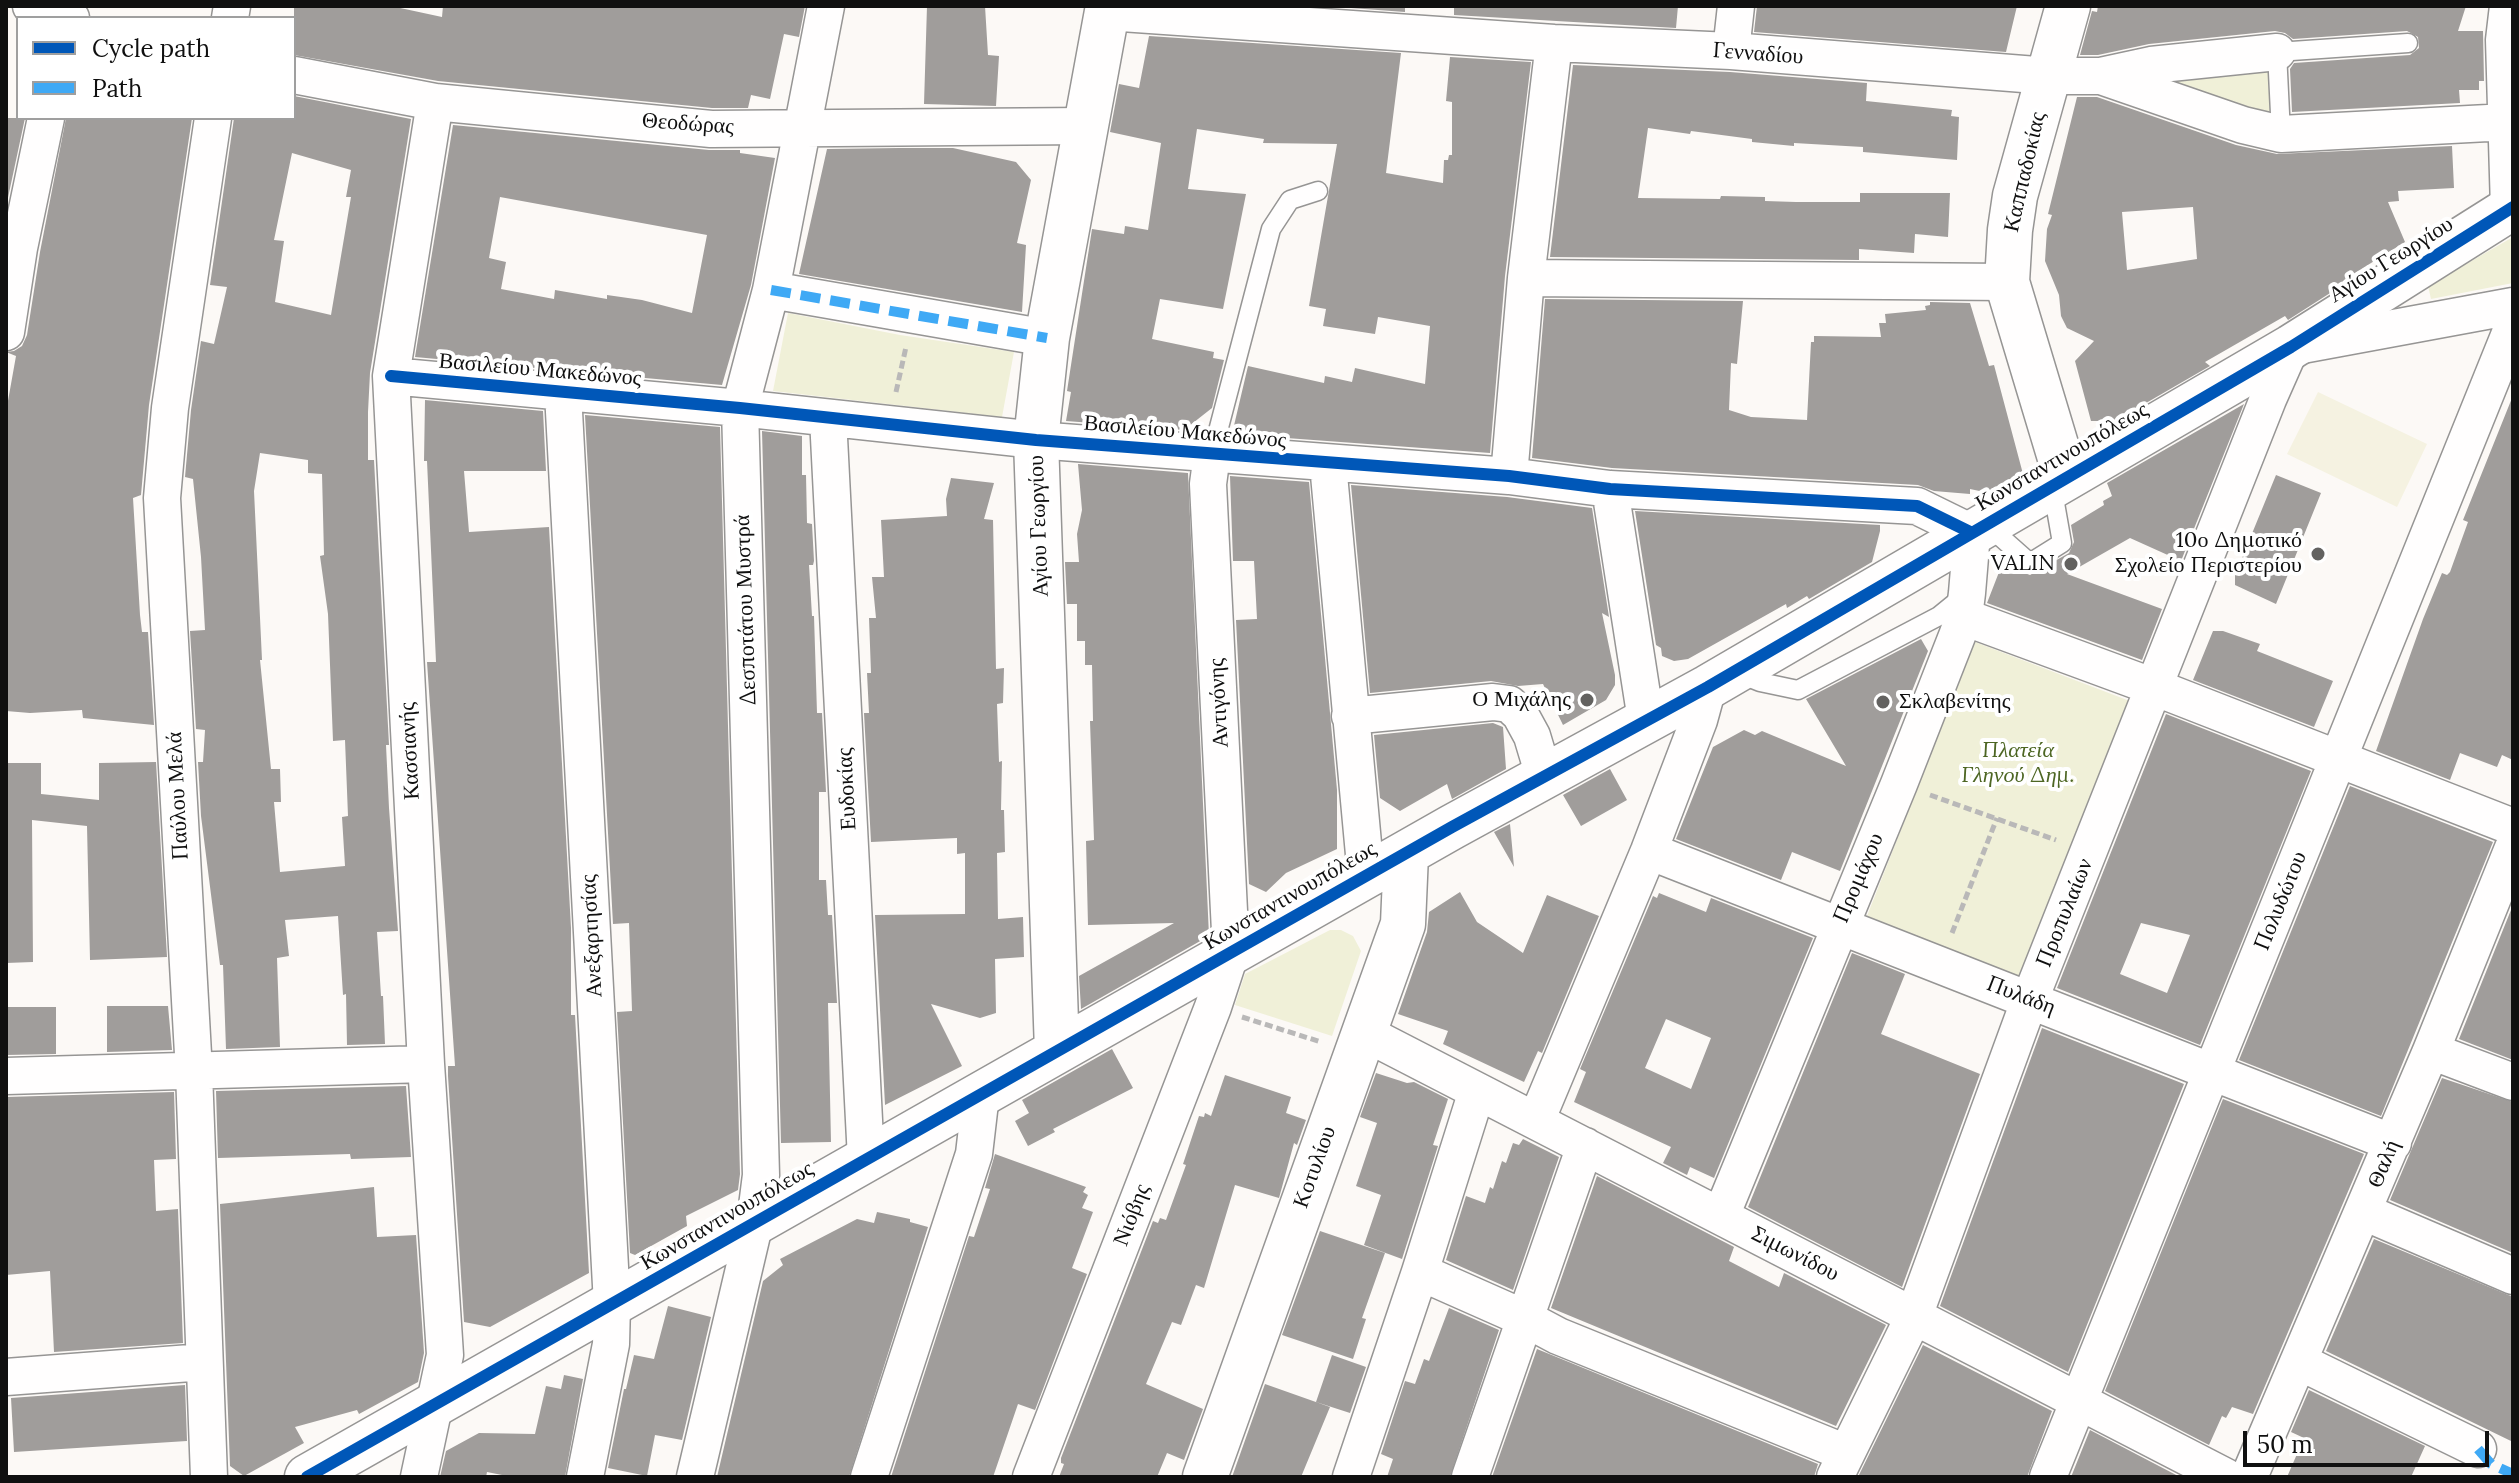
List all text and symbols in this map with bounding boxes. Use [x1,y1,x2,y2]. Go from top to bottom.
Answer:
legend [16,16,296,120]
text: Cycle path [92,33,210,64]
street label: Γενναδίου [1712,38,1804,70]
text: Path [92,73,142,104]
street label: Θεοδώρας [641,108,735,140]
street label: Καππαδοκίας [1998,109,2052,235]
street label: Αγίου Γεωργίου [2324,211,2458,309]
street label: Βασιλείου Μακεδώνος [438,348,642,392]
street label: Κωνσταντινουπόλεως [1971,397,2153,517]
street label: Βασιλείου Μακεδώνος [1083,410,1287,454]
street label: Αγίου Γεωργίου [1023,455,1055,597]
street label: Δεσποτάτου Μυστρά [729,514,763,706]
place label: 10ο Δημοτικό Σχολείο Περιστερίου [2115,528,2302,580]
marker: 10ο Δημοτικό Σχολείο Περιστερίου [2309,545,2327,563]
place label: VALIN [1991,551,2055,577]
marker: VALIN [2062,555,2080,573]
street label: Αντιγόνης [1203,657,1235,749]
place label: Ο Μιχάλης [1472,687,1571,713]
place label: Σκλαβενίτης [1899,689,2010,715]
marker: Ο Μιχάλης [1578,691,1596,709]
marker: Σκλαβενίτης [1874,693,1892,711]
street label: Κασσιανής [394,701,426,801]
street label: Παύλου Μελά [161,731,195,861]
park label: Πλατεία Γληνού Δημ. [1961,738,2075,790]
street label: Ευδοκίας [832,747,862,831]
street label: Προμάχου [1828,829,1890,927]
street label: Κωνσταντινουπόλεως [1199,836,1381,956]
street label: Πολυδώτου [2249,848,2313,954]
street label: Προπυλαίων [2031,855,2099,971]
street label: Ανεξαρτησίας [576,874,608,998]
street label: Πυλάδη [1983,971,2059,1021]
street label: Κοτυλίου [1288,1123,1342,1211]
street label: Θαλή [2362,1136,2406,1192]
street label: Κωνσταντινουπόλεως [636,1156,818,1276]
street label: Νιόβης [1108,1180,1156,1250]
street label: Σιμωνίδου [1747,1221,1843,1287]
scale bar [2247,1415,2493,1465]
text: 50 m [2257,1429,2313,1460]

